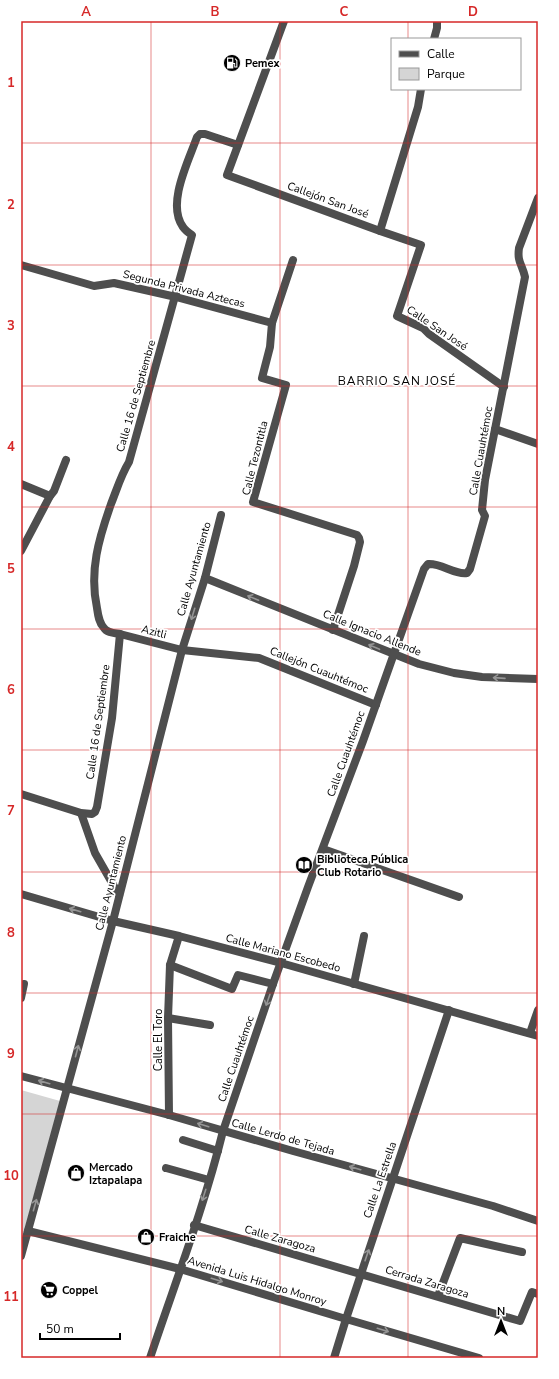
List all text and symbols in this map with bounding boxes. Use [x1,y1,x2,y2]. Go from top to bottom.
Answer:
text: A [81,3,91,21]
text: B [211,3,220,21]
text: C [340,3,349,21]
text: D [468,3,478,21]
legend [391,38,521,90]
text: Calle [427,46,455,62]
fuel station icon: Pemex [222,53,242,73]
place label: Pemex [245,56,280,71]
text: Parque [427,66,465,82]
text: 1 [7,74,15,92]
street label: Callejón San José [285,178,371,222]
text: 2 [7,196,15,214]
street label: Segunda Privada Aztecas [121,267,247,311]
street label: Calle San José [404,302,471,354]
text: 3 [7,317,15,335]
street label: Calle 16 de Septiembre [113,338,159,454]
district label: BARRIO SAN JOSÉ [338,373,456,389]
street label: Calle Cuauhtémoc [466,405,496,497]
street label: Calle Tezontitla [238,419,272,497]
text: 4 [7,438,15,456]
street label: Calle Ayuntamiento [173,520,215,618]
text: 5 [7,560,15,578]
one-way arrow [248,593,260,601]
street label: Calle Ignacio Allende [321,606,424,660]
one-way arrow [189,608,197,620]
street label: Azitli [140,622,168,642]
one-way arrow [368,642,380,650]
street label: Callejón Cuauhtémoc [267,643,371,697]
street label: Calle 16 de Septiembre [82,663,114,781]
one-way arrow [493,675,506,682]
text: 6 [7,681,15,699]
street label: Calle Cuauhtémoc [324,709,368,799]
text: 7 [7,802,15,820]
street label: Calle Ayuntamiento [92,834,130,932]
place label: Biblioteca Pública Club Rotario [317,852,408,880]
library icon: Biblioteca Pública Club Rotario [294,855,314,875]
one-way arrow [69,905,82,913]
text: 8 [7,924,15,942]
street label: Calle Mariano Escobedo [224,930,342,976]
one-way arrow [263,993,271,1005]
street label: Calle El Toro [151,1009,166,1071]
street label: Calle Cuauhtémoc [214,1014,258,1104]
text: 9 [7,1045,15,1063]
one-way arrow [74,1045,81,1058]
one-way arrow [38,1078,51,1085]
street label: Calle Lerdo de Tejada [230,1115,336,1159]
one-way arrow [196,1121,209,1128]
street label: Calle La Estrella [360,1139,400,1220]
place label: Mercado Iztapalapa [89,1160,142,1188]
shop icon: Mercado Iztapalapa [66,1163,86,1183]
one-way arrow [348,1164,361,1172]
text: 10 [3,1167,19,1185]
one-way arrow [200,1188,207,1201]
one-way arrow [32,1199,39,1212]
street label: Calle Zaragoza [243,1222,318,1256]
shop icon: Fraiche [136,1227,156,1247]
place label: Fraiche [159,1230,196,1245]
one-way arrow [363,1249,371,1261]
street label: Avenida Luis Hidalgo Monroy [186,1253,329,1309]
street label: Cerrada Zaragoza [383,1262,471,1302]
one-way arrow [211,1277,224,1284]
supermarket icon: Coppel [39,1280,59,1300]
place label: Coppel [62,1283,99,1298]
text: 11 [3,1288,19,1306]
north arrow [481,1301,521,1341]
text: N [497,1304,505,1319]
scale bar [40,1315,120,1341]
text: 50 m [46,1321,74,1337]
one-way arrow [377,1327,390,1334]

